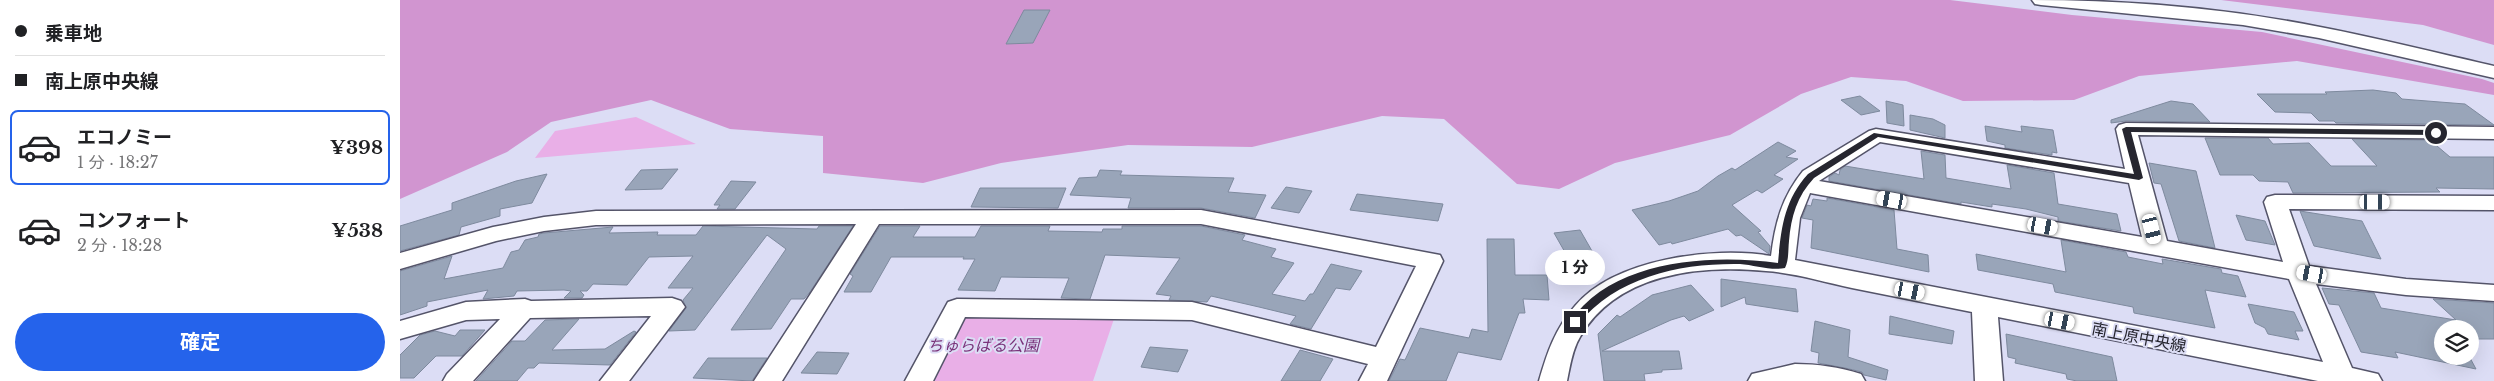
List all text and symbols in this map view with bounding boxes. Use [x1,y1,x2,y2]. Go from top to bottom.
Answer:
text: 乗車地 [45,22,102,45]
text: 南上原中央線 [45,70,159,93]
route start [2425,122,2447,144]
icon: car [17,125,62,170]
text: エコノミー [77,126,172,149]
text: ¥398 [330,136,383,159]
text: 1 分 · 18:27 [77,152,158,172]
car [1875,190,1908,210]
car [2360,195,2390,210]
icon: car [17,208,62,253]
text: コンフォート [77,209,190,232]
car [2141,213,2162,245]
car [2026,216,2059,236]
text: ¥538 [331,219,383,242]
text: 2 分 · 18:28 [77,235,162,255]
callout: 1 分 [1545,250,1605,284]
text: 1 分 [1561,257,1589,277]
car [2295,264,2328,284]
car [1893,281,1926,301]
route end [1564,311,1586,333]
car [2043,311,2076,331]
button: 確定 [15,313,385,371]
street label: 南上原中央線 [2090,318,2188,356]
map controls [2434,320,2479,365]
button: layers [2434,320,2479,365]
park label: ちゅらばる公園 [927,335,1041,355]

